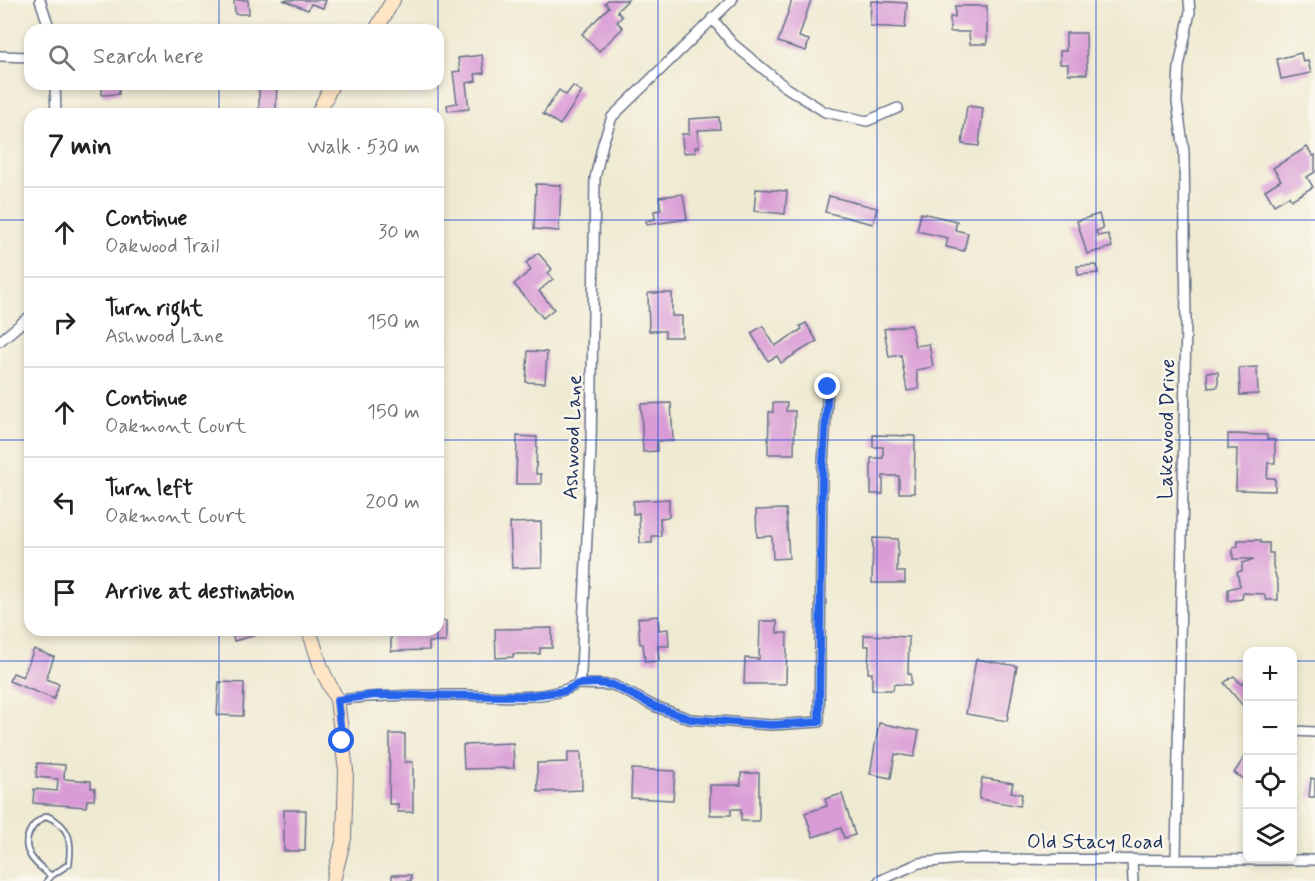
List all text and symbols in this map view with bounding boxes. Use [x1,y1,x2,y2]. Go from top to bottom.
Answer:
search box [24,24,444,90]
icon: search [45,41,78,74]
text: Search here [93,43,204,71]
text: 7 min [48,130,112,164]
text: Walk · 530 m [308,134,420,161]
text: Continue [105,205,187,233]
icon: ahead [48,216,81,249]
text: 30 m [378,219,420,246]
text: Oakwood Trail [105,233,219,260]
text: Turn right [105,295,203,323]
icon: right [48,306,81,339]
text: 150 m [367,309,420,336]
text: Ashwood Lane [105,323,224,350]
street label: Lakewood Drive [1152,358,1182,500]
route end [814,373,840,399]
street label: Ashwood Lane [557,374,589,500]
text: Continue [105,385,187,413]
icon: ahead [48,396,81,429]
text: 150 m [367,399,420,426]
text: Oakmont Court [105,413,246,440]
text: Turn left [105,475,193,503]
icon: left [48,486,81,519]
text: 200 m [365,489,420,516]
text: Oakmont Court [105,503,246,530]
icon: arrive [48,576,81,609]
text: Arrive at destination [105,578,295,606]
map controls [1243,647,1297,863]
button: + [1243,647,1297,701]
button: − [1243,701,1297,755]
route start [328,727,354,753]
button: locate [1243,755,1297,809]
button: layers [1243,809,1297,863]
street label: Old Stacy Road [1027,828,1163,856]

